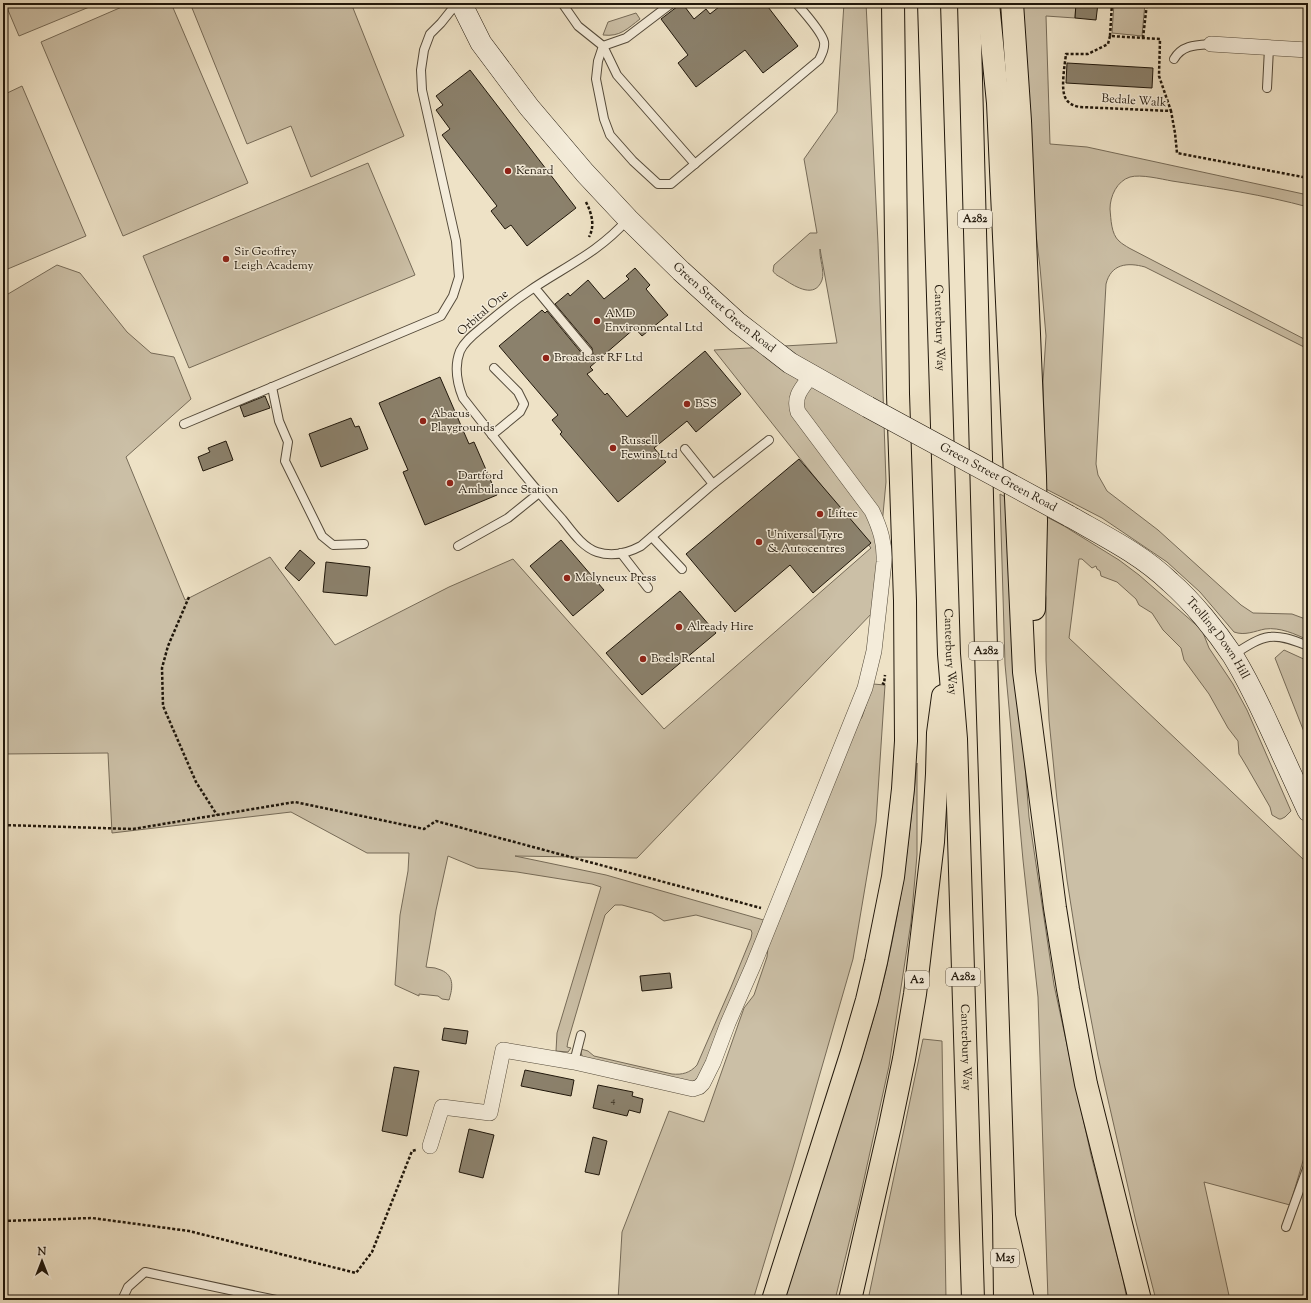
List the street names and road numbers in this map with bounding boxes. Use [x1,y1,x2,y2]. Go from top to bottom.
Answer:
street label: Bedale Walk [1101,90,1168,112]
road number: A282 [958,210,992,228]
street label: Green Street Green Road [668,258,779,358]
street label: Canterbury Way [929,284,949,371]
street label: Orbital One [453,285,513,340]
street label: Green Street Green Road [936,438,1060,517]
street label: Trolling Down Hill [1181,593,1254,683]
street label: Canterbury Way [939,608,961,696]
road number: A282 [969,642,1003,660]
road number: A282 [946,968,980,986]
road number: A2 [905,971,929,989]
street label: Canterbury Way [955,1004,976,1091]
road number: M25 [991,1249,1019,1267]

